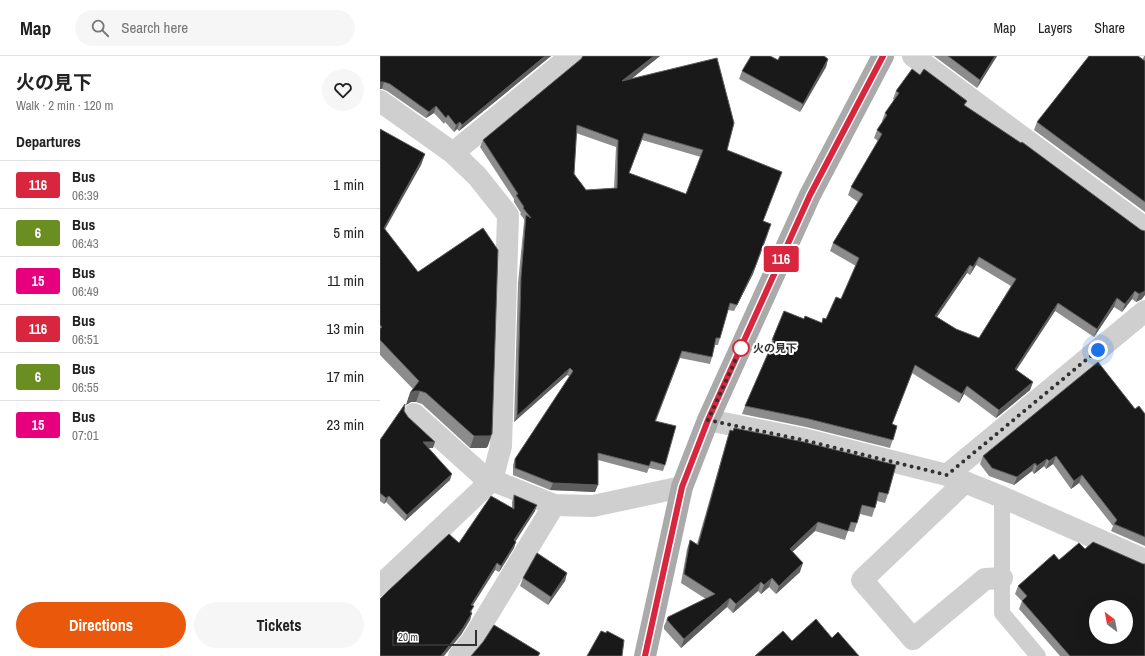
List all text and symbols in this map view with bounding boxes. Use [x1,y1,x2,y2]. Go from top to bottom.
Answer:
search box [75,10,355,46]
text: Map [20,15,51,41]
icon: search [89,17,111,39]
text: Search here [121,17,188,38]
text: Map [994,19,1016,37]
text: Layers [1038,19,1072,37]
text: Share [1094,19,1125,37]
text: 火の見下 [16,69,92,95]
button: heart [322,69,364,111]
text: Walk · 2 min · 120 m [16,97,113,114]
text: Departures [16,131,81,152]
text: Bus [72,166,95,187]
text: 1 min [333,174,364,195]
text: 116 [29,176,47,194]
text: 06:39 [72,187,99,204]
text: Bus [72,214,95,235]
text: 5 min [333,222,364,243]
text: 6 [35,224,41,242]
text: 06:43 [72,235,99,252]
line badge: 116 [758,246,804,272]
text: 116 [772,250,790,268]
text: Bus [72,262,95,283]
text: 11 min [327,270,364,291]
text: 15 [32,272,44,290]
text: 06:49 [72,283,99,300]
text: Bus [72,310,95,331]
text: 13 min [326,318,364,339]
text: 116 [29,320,47,338]
text: 06:51 [72,331,99,348]
marker: 火の見下 [732,339,750,357]
your location [1088,340,1108,360]
place label: 火の見下 [753,341,797,355]
text: Bus [72,358,95,379]
text: 17 min [326,366,364,387]
text: 6 [35,368,41,386]
text: 06:55 [72,379,99,396]
text: Bus [72,406,95,427]
text: 23 min [326,414,364,435]
text: 15 [32,416,44,434]
text: 07:01 [72,427,99,444]
north arrow [1089,600,1133,644]
map controls [1089,600,1133,644]
button: Directions [16,602,186,648]
button: Tickets [194,602,364,648]
scale bar [392,628,477,647]
text: 20 m [398,630,418,644]

